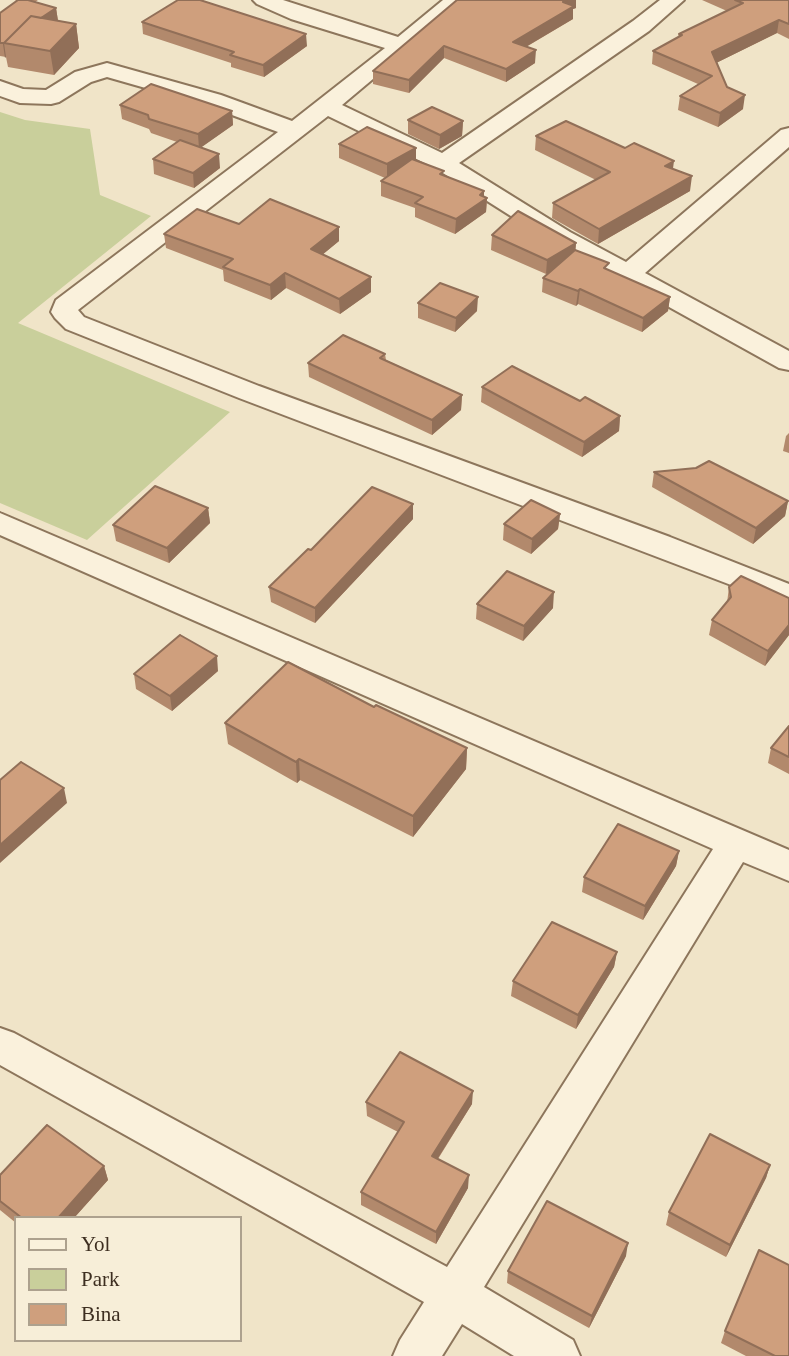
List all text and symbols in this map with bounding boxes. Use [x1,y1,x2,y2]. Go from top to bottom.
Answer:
legend [14,1216,242,1342]
text: Yol [81,1232,110,1256]
text: Park [81,1267,120,1291]
text: Bina [81,1302,121,1326]

